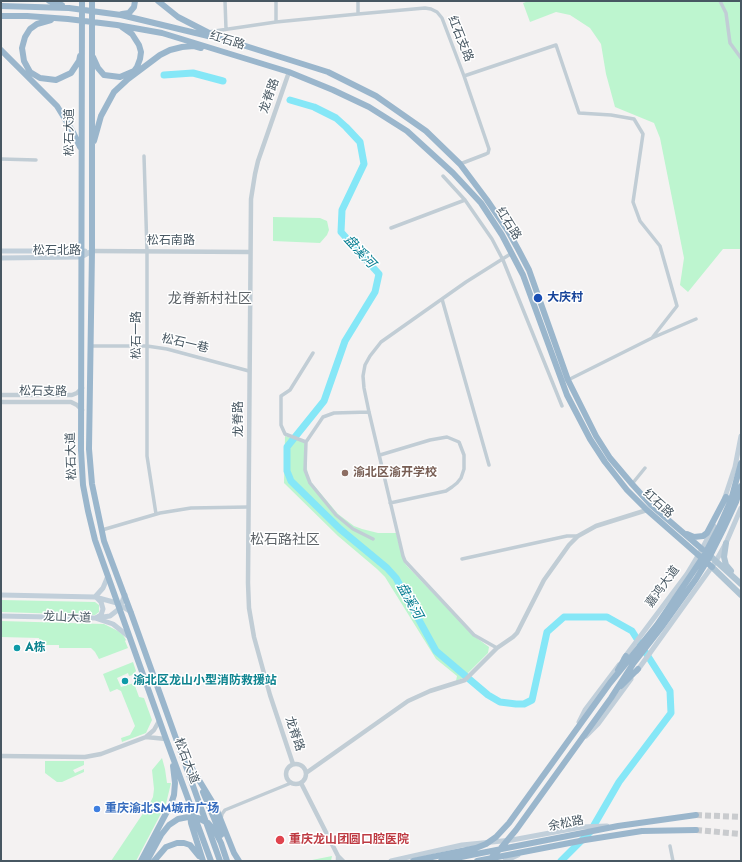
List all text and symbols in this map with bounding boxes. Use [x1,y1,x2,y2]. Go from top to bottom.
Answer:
street label: 红石支路 [444,14,476,64]
street label: 红石路 [208,29,246,53]
street label: 龙脊路 [257,77,283,115]
street label: 松石大道 [63,108,77,156]
street label: 红石路 [492,205,524,243]
water label: 盘溪河 [340,232,378,272]
street label: 松石南路 [147,234,195,248]
street label: 松石北路 [33,244,81,258]
place label: 大庆村 [547,291,583,305]
district label: 龙脊新村社区 [168,292,252,308]
marker: 大庆村 [532,292,544,304]
street label: 松石一路 [130,311,144,359]
street label: 松石一巷 [160,332,210,356]
street label: 松石支路 [19,384,67,400]
street label: 龙脊路 [232,401,246,437]
street label: 松石大道 [64,432,80,480]
place label: 渝北区渝开学校 [353,466,437,480]
marker: 渝北区渝开学校 [340,468,350,478]
street label: 红石路 [640,487,676,521]
district label: 松石路社区 [250,533,320,549]
street label: 嘉鸿大道 [643,563,683,611]
water label: 盘溪河 [393,580,425,622]
street label: 龙山大道 [43,610,91,626]
place label: A栋 [25,641,46,655]
marker: A栋 [12,643,22,653]
place label: 渝北区龙山小型消防救援站 [133,674,277,688]
marker: 渝北区龙山小型消防救援站 [120,676,130,686]
street label: 龙脊路 [281,715,307,753]
street label: 松石大道 [171,736,201,786]
place label: 重庆渝北SM城市广场 [105,802,219,816]
marker: 重庆渝北SM城市广场 [92,804,102,814]
street label: 余松路 [547,813,585,835]
place label: 重庆龙山团圆口腔医院 [289,833,409,847]
marker: 重庆龙山团圆口腔医院 [274,834,286,846]

